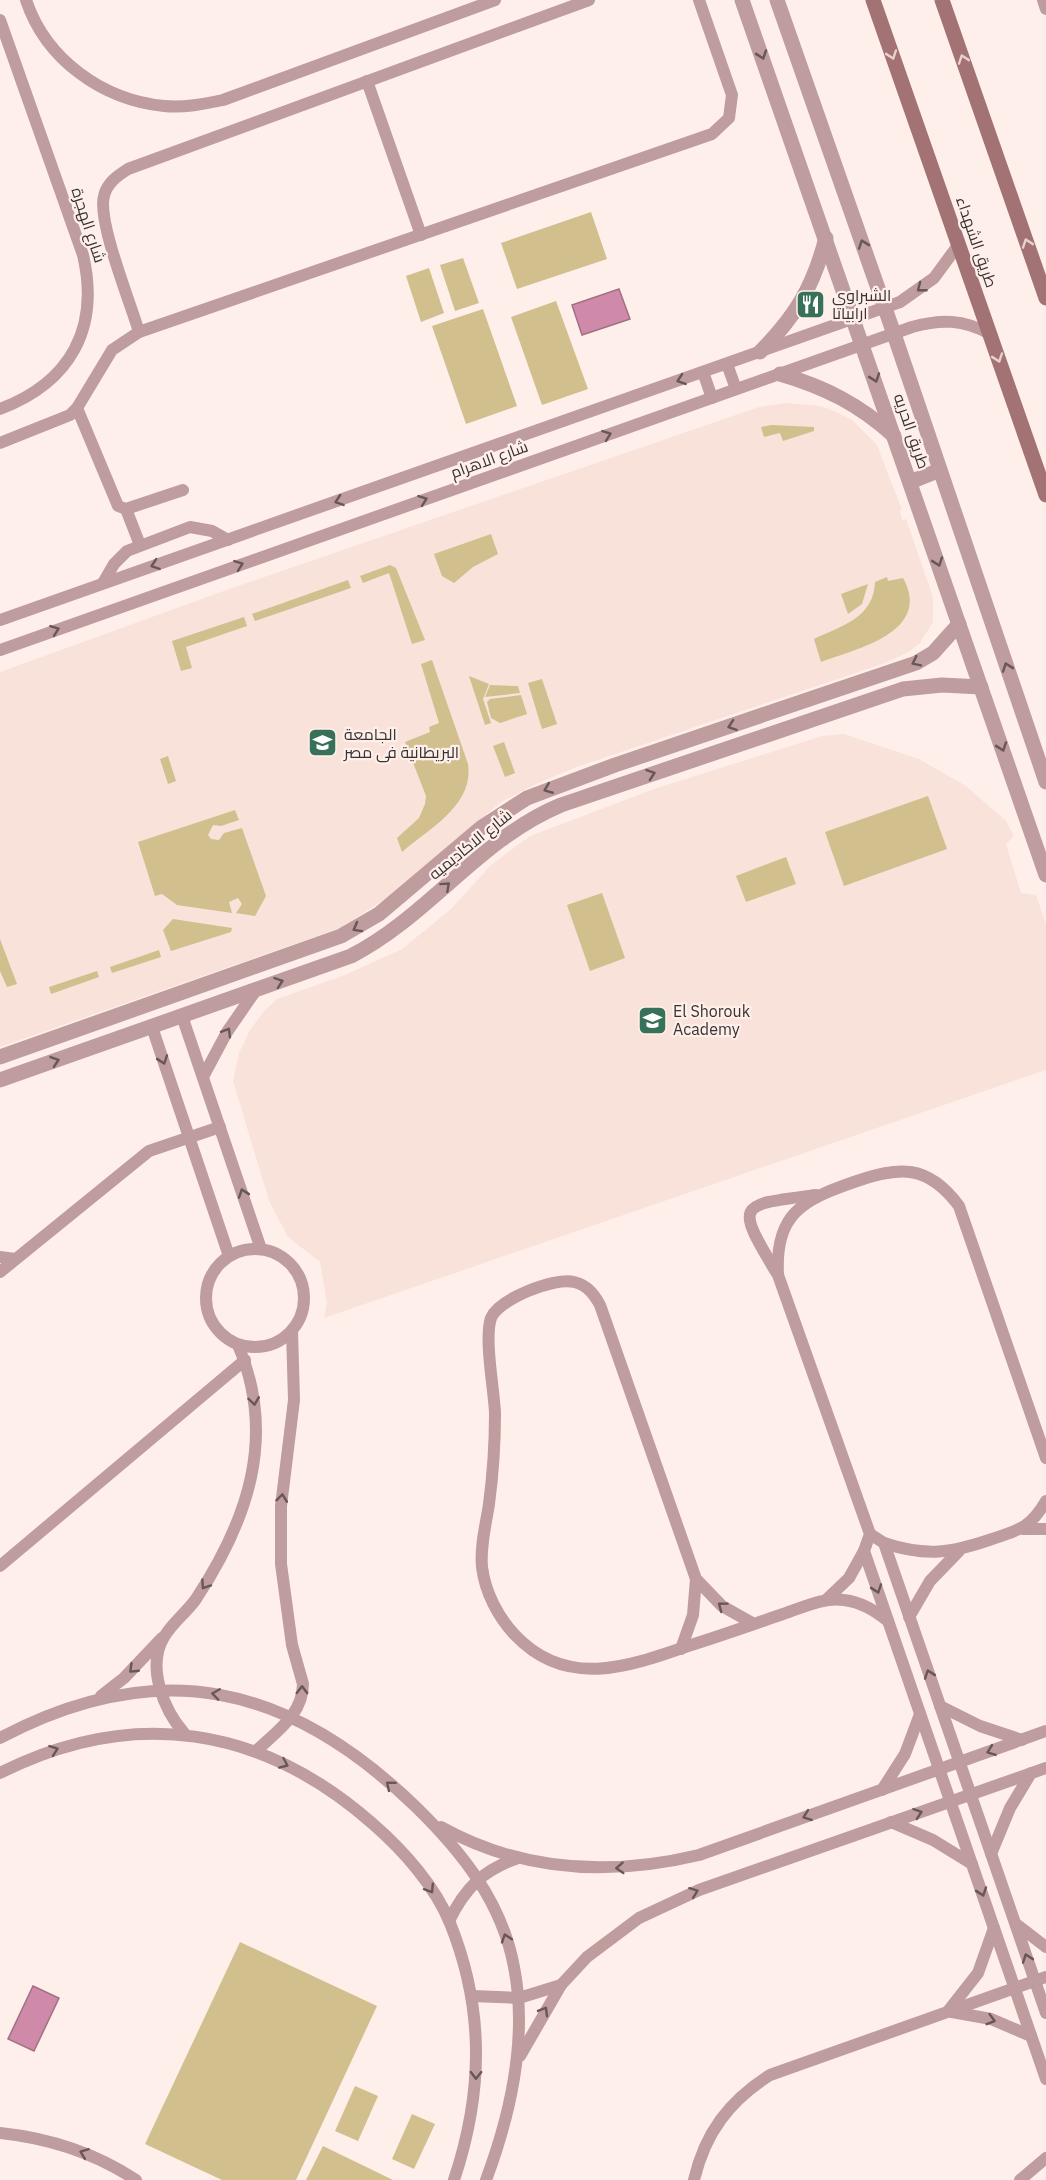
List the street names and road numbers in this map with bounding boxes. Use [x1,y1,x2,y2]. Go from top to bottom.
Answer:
street label: شارع الهجرة [66,185,111,266]
street label: طريق الشهداء [951,194,1002,290]
street label: طريق الحريه [889,391,934,472]
street label: شارع الاهرام [447,436,531,484]
street label: شارع الاكاديميه [425,804,517,885]

